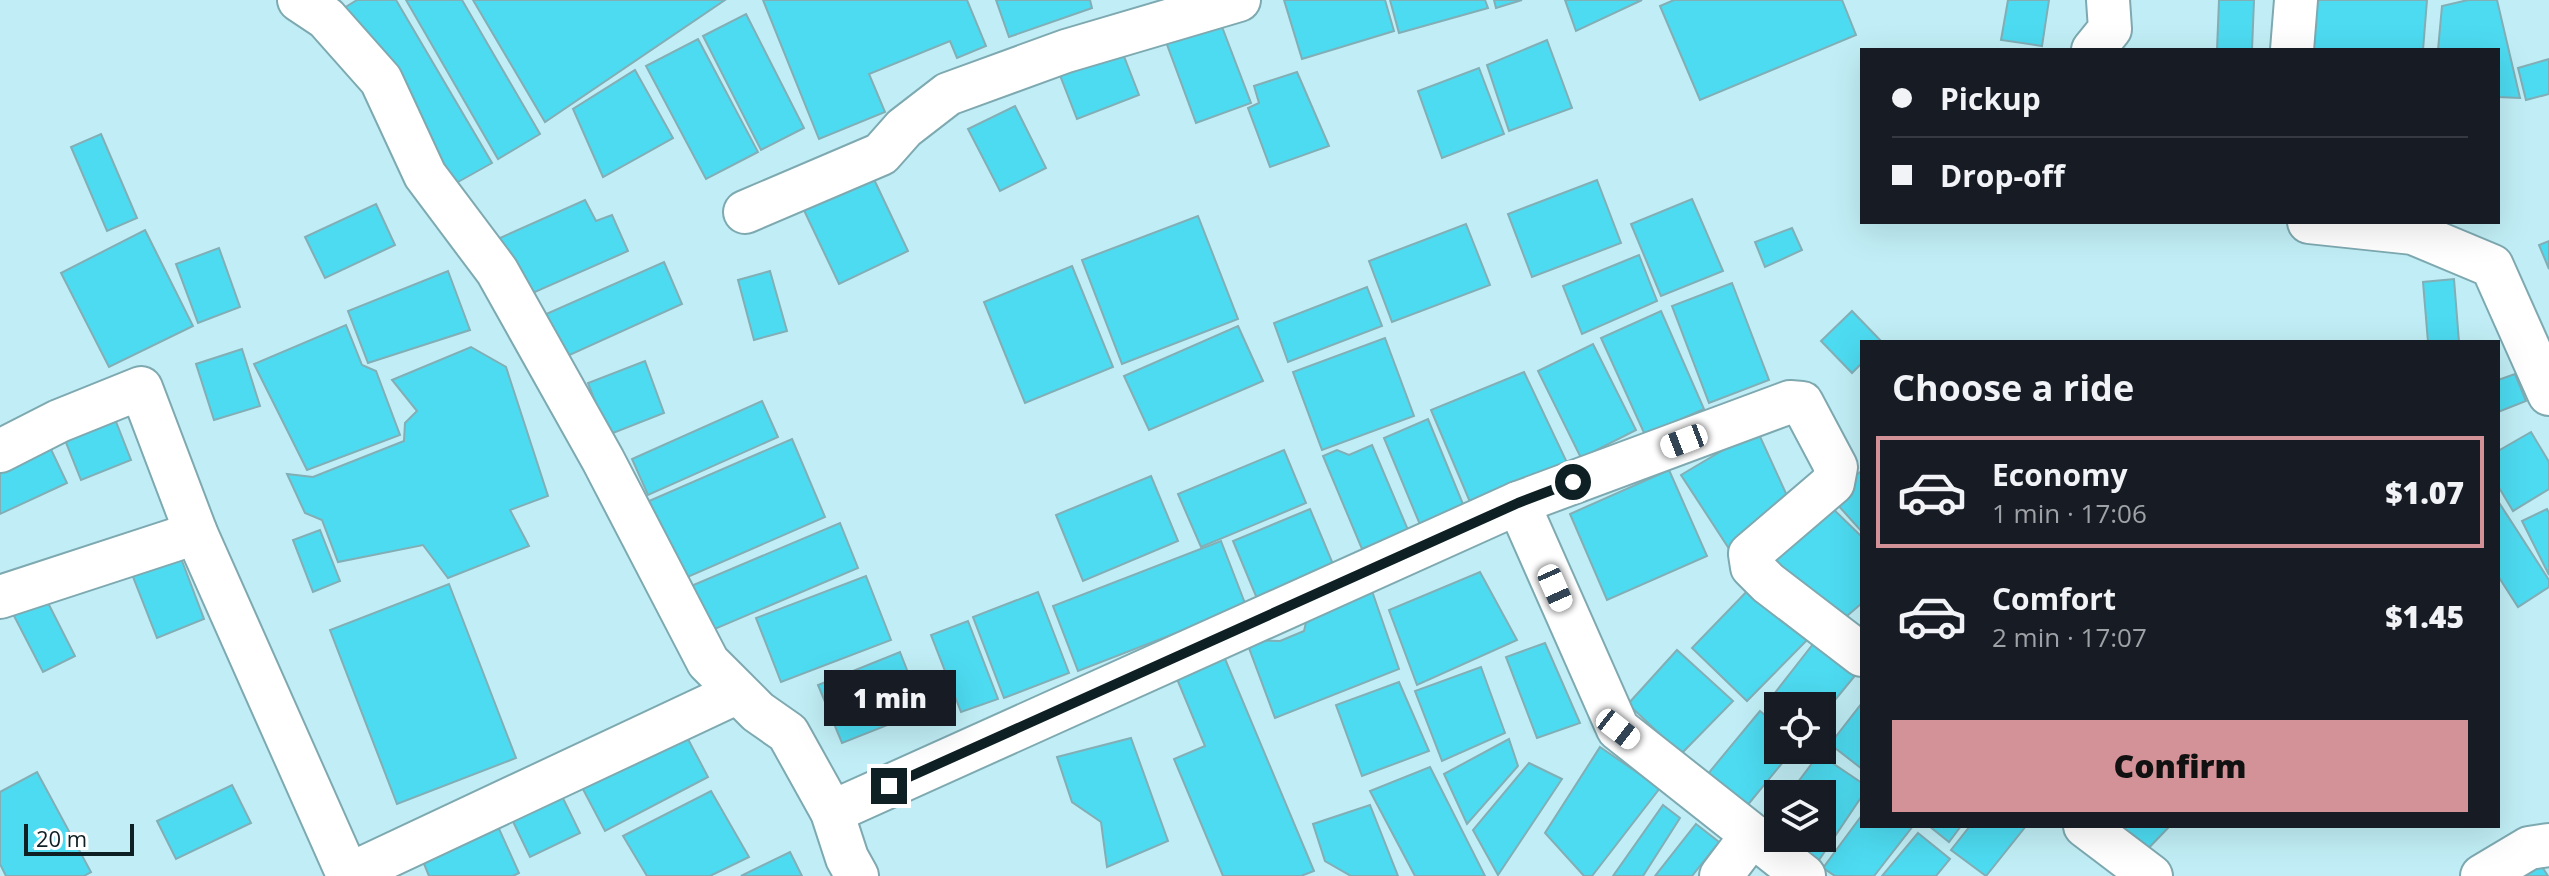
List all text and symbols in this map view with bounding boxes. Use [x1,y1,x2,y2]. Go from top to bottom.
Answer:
text: Pickup [1940,78,2041,119]
text: Drop-off [1940,155,2065,196]
text: Choose a ride [1892,363,2134,412]
car [1657,421,1711,461]
text: Economy [1992,454,2128,495]
icon: car [1896,456,1968,528]
route start [1555,464,1591,500]
text: $1.07 [2385,472,2464,513]
text: 1 min · 17:06 [1992,495,2147,531]
car [1534,561,1576,615]
text: Comfort [1992,578,2116,619]
icon: car [1896,580,1968,652]
text: $1.45 [2385,596,2464,637]
text: 2 min · 17:07 [1992,619,2147,655]
callout: 1 min [823,670,955,726]
text: 1 min [853,680,927,716]
map controls [1764,692,1836,852]
button: locate [1764,692,1836,764]
car [1592,705,1644,753]
button: Confirm [1892,720,2468,812]
route end [871,768,907,804]
button: layers [1764,780,1836,852]
scale bar [24,820,134,856]
text: 20 m [36,823,87,853]

